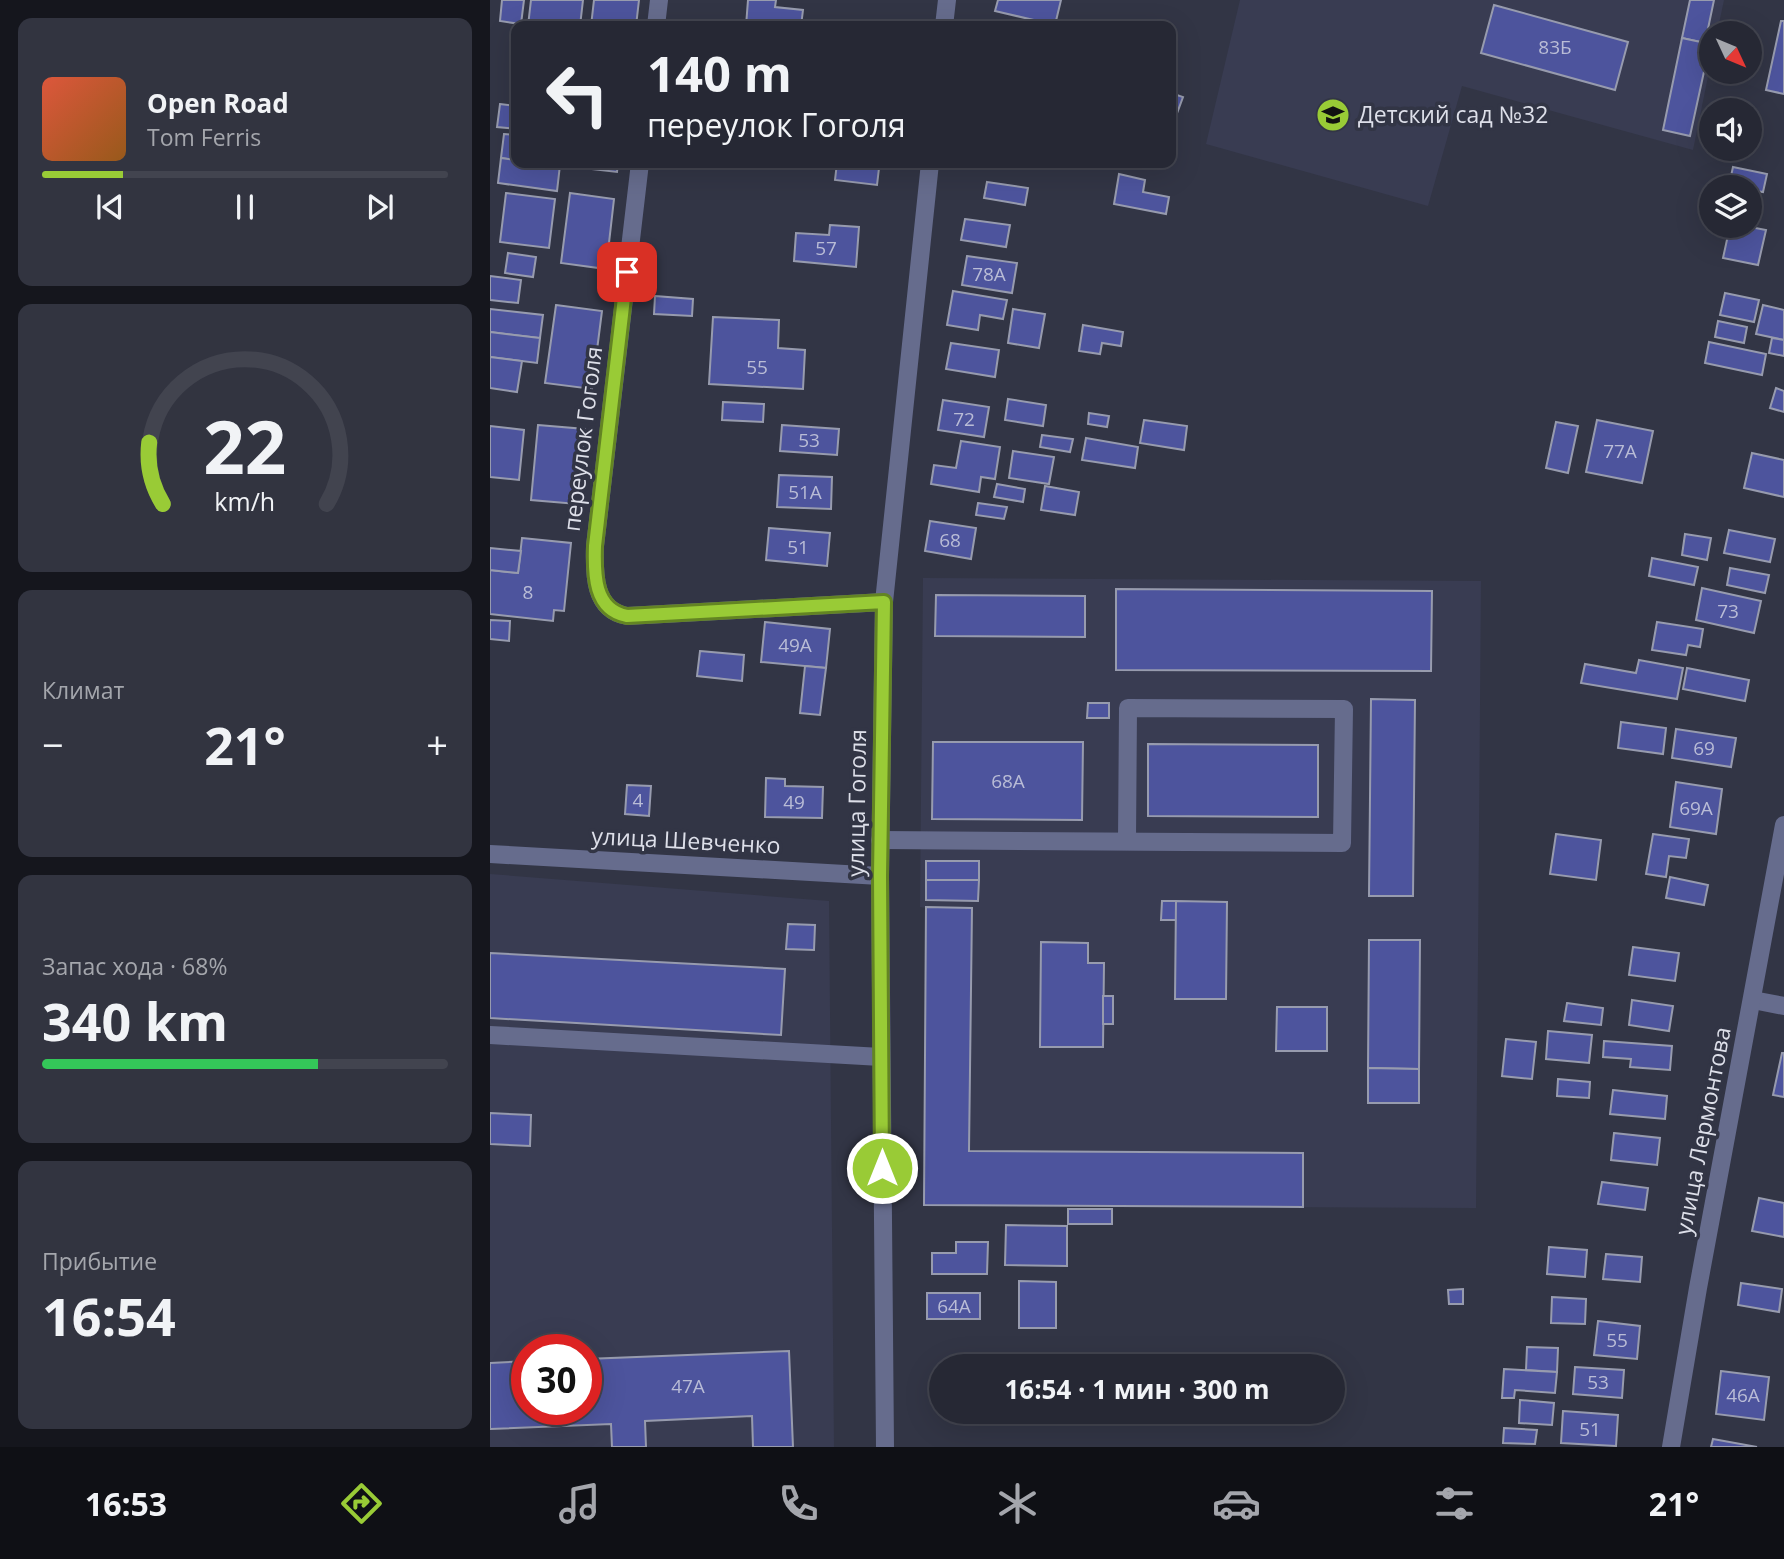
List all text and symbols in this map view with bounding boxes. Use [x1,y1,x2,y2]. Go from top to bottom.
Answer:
north arrow [1699,21,1762,84]
map controls [1699,21,1762,238]
house number: 83Б [1538,34,1572,60]
text: 140 m [647,40,792,106]
icon: left [532,49,623,140]
text: Open Road [147,85,289,121]
school or university icon: Детский сад №32 [1314,96,1352,134]
place label: Детский сад №32 [1358,98,1548,130]
button: sound [1699,98,1762,161]
text: переулок Гоголя [647,103,906,146]
text: Tom Ferris [147,121,261,153]
button: layers [1699,175,1762,238]
icon: previous [91,188,129,226]
icon: pause [226,188,264,226]
icon: next [361,188,399,226]
house number: 57 [815,235,837,261]
pin [597,242,657,302]
icon: arrive [608,253,646,291]
house number: 78А [972,261,1006,287]
street label: переулок Гоголя [555,345,609,533]
house number: 55 [746,354,768,380]
text: 22 [203,396,287,495]
house number: 72 [953,406,975,432]
house number: 53 [798,427,820,453]
house number: 77А [1603,438,1637,464]
house number: 51А [788,479,822,505]
text: km/h [215,483,275,517]
house number: 68 [939,527,961,553]
house number: 51 [787,534,809,560]
house number: 8 [523,579,533,605]
house number: 73 [1717,598,1739,624]
house number: 49А [778,632,812,658]
text: Климат [42,674,124,706]
text: 21° [204,709,286,780]
text: − [42,718,64,770]
text: + [426,718,448,770]
street label: улица Гоголя [839,729,873,877]
house number: 69 [1693,735,1715,761]
house number: 68А [991,768,1025,794]
house number: 4 [633,787,644,813]
house number: 49 [783,789,805,815]
house number: 69А [1679,795,1713,821]
street label: улица Шевченко [591,819,781,861]
text: Запас хода · 68% [42,950,227,982]
text: 340 km [42,985,228,1056]
street label: улица Лермонтова [1666,1024,1738,1238]
position arrow [845,1131,919,1205]
text: Прибытие [42,1245,157,1277]
text: 16:54 [42,1280,176,1351]
house number: 64А [937,1293,971,1319]
house number: 55 [1606,1327,1628,1353]
speed limit sign: 30 [511,1334,602,1425]
house number: 53 [1587,1369,1609,1395]
text: 16:54 · 1 мин · 300 m [1004,1371,1270,1407]
house number: 47А [671,1373,705,1399]
house number: 46А [1726,1382,1760,1408]
house number: 51 [1579,1416,1601,1442]
icon: directions [337,1479,386,1528]
icon: music [555,1479,604,1528]
icon: phone [774,1479,823,1528]
icon: climate [993,1479,1042,1528]
icon: car [1212,1479,1261,1528]
icon: filters [1430,1479,1479,1528]
text: 16:53 [85,1482,167,1525]
text: 21° [1649,1482,1699,1525]

